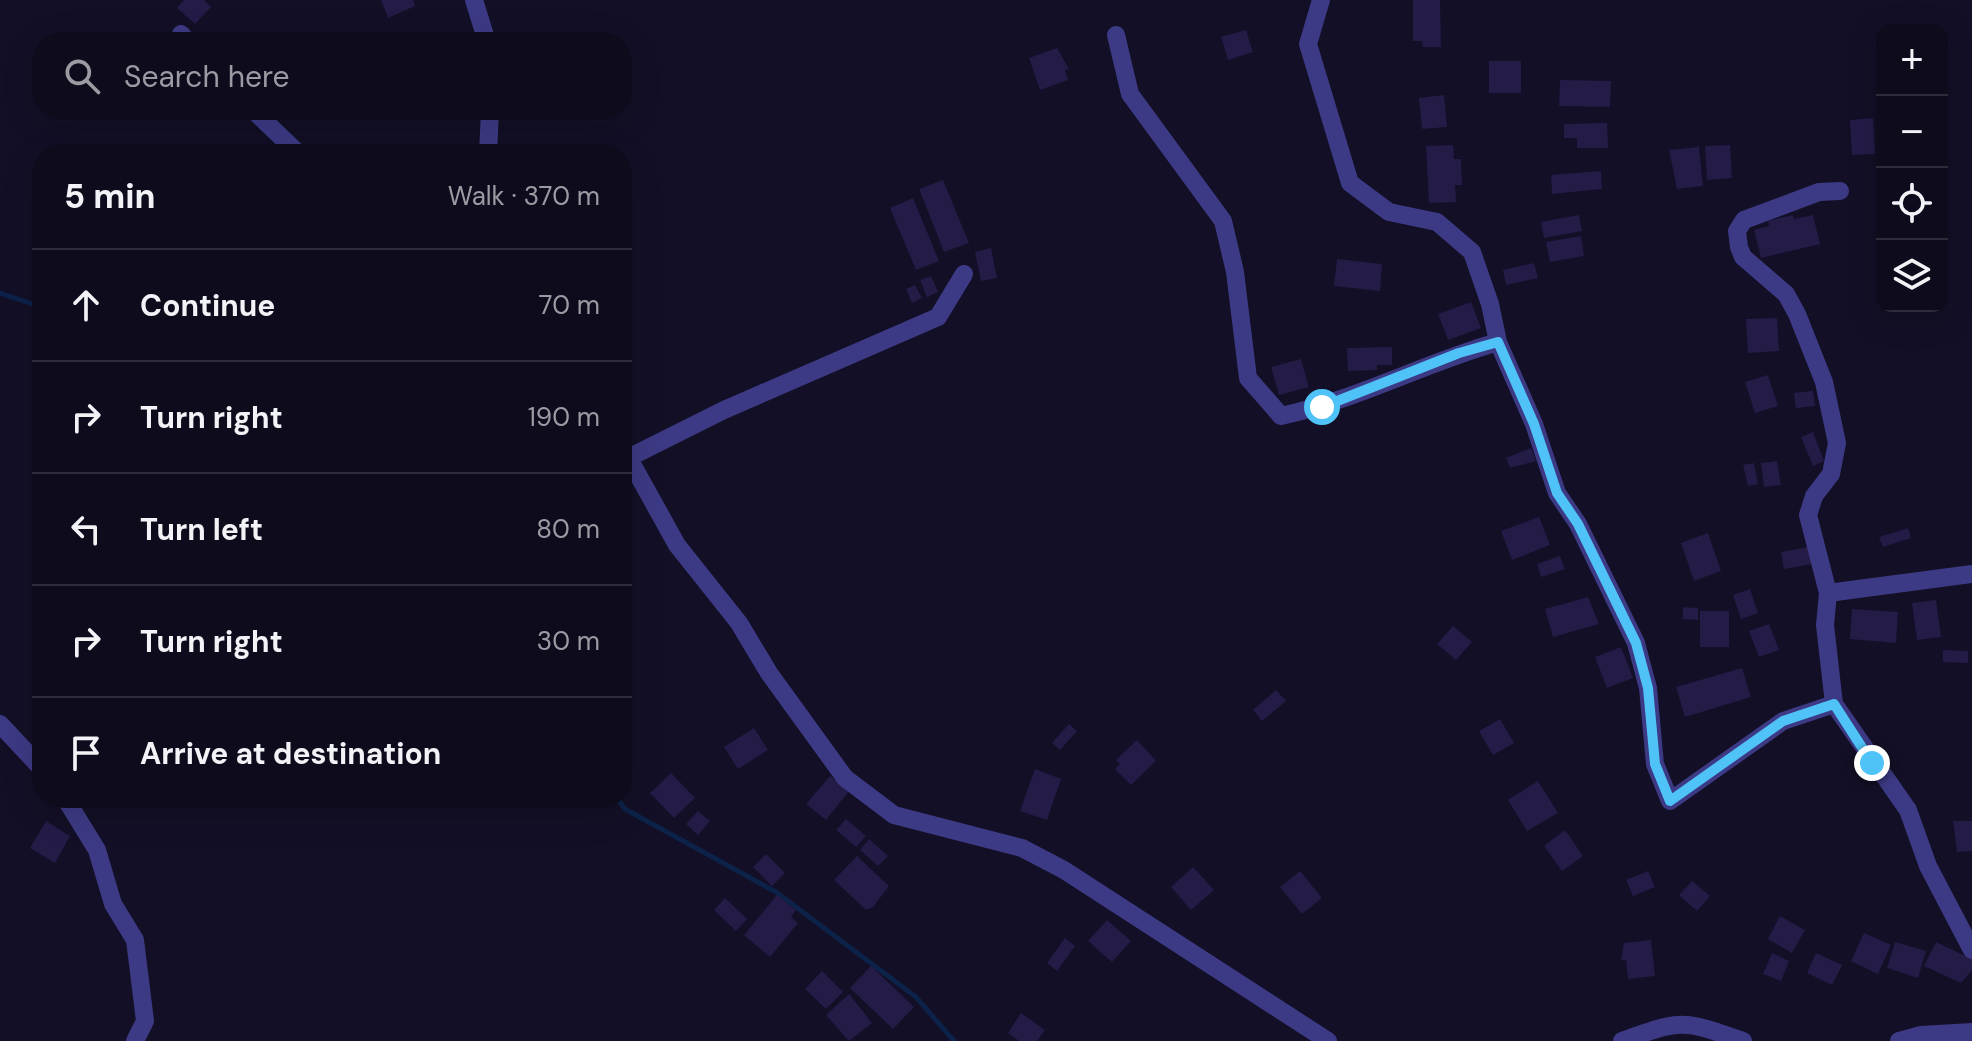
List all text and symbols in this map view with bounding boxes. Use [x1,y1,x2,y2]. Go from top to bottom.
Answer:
map controls [1876,24,1948,312]
button: + [1876,24,1948,96]
search box [32,32,632,120]
icon: search [60,54,104,98]
text: Search here [124,57,290,96]
button: − [1876,96,1948,168]
button: locate [1876,168,1948,240]
text: 5 min [64,174,155,219]
text: Walk · 370 m [448,179,600,213]
button: layers [1876,240,1948,312]
icon: ahead [64,283,108,327]
text: Continue [140,286,275,325]
text: 70 m [539,288,600,322]
route start [1304,389,1340,425]
icon: right [64,395,108,439]
text: Turn right [140,398,283,437]
text: 190 m [528,400,600,434]
icon: left [64,507,108,551]
text: Turn left [140,510,263,549]
text: 80 m [536,512,600,546]
icon: right [64,619,108,663]
text: Turn right [140,622,283,661]
text: 30 m [537,624,600,658]
icon: arrive [64,731,108,775]
text: Arrive at destination [140,734,441,773]
route end [1854,745,1890,781]

